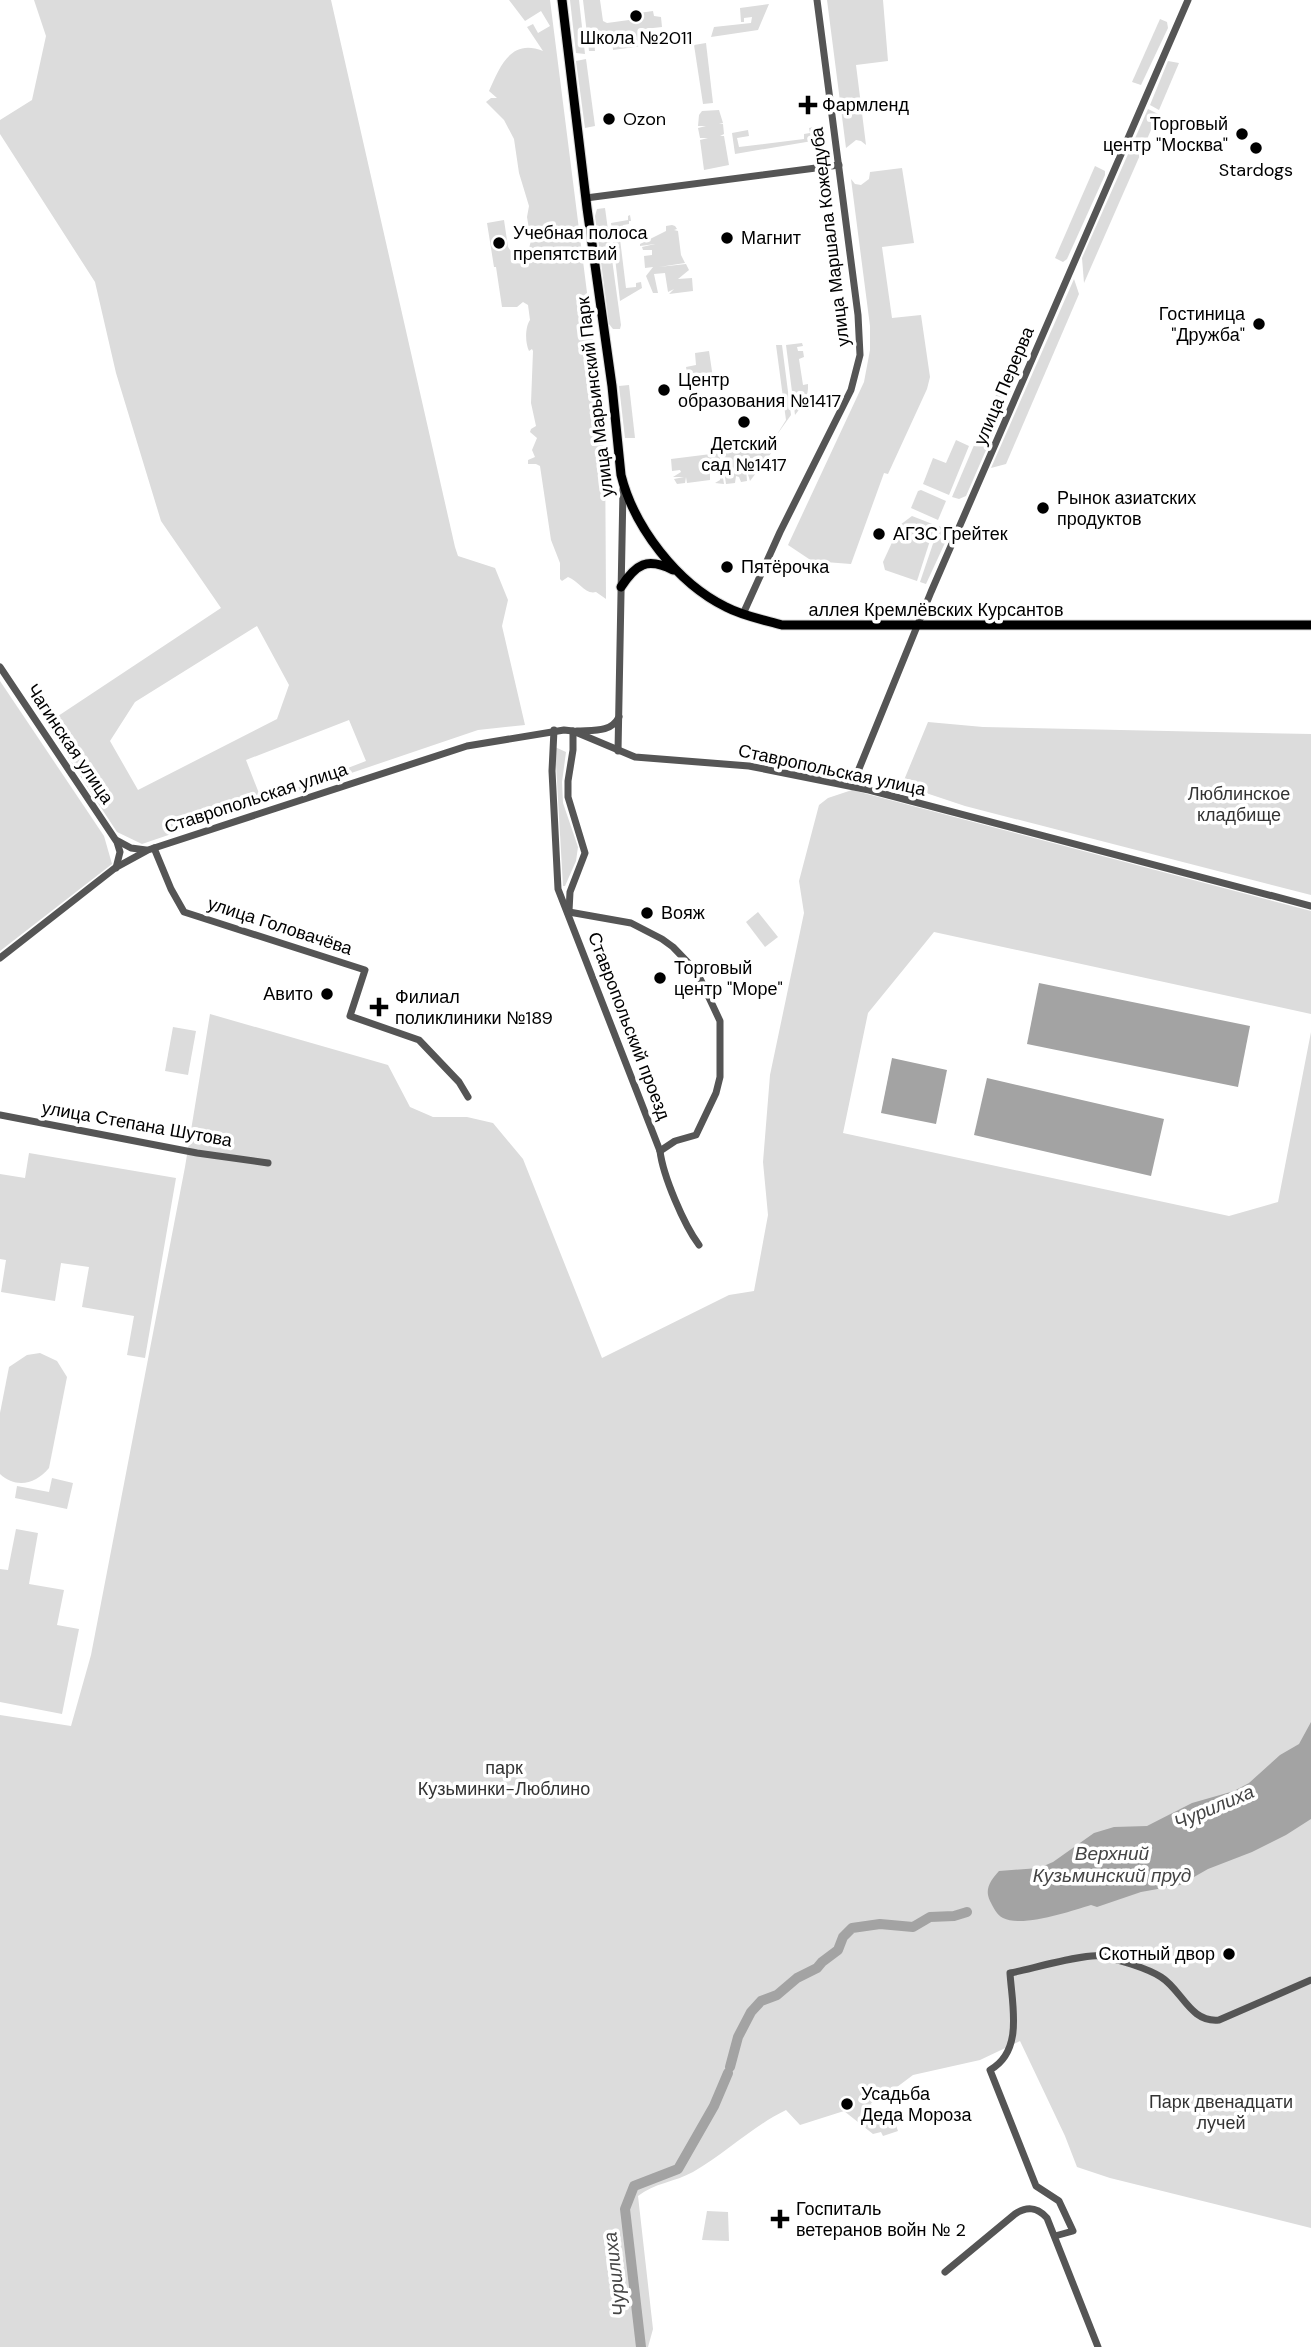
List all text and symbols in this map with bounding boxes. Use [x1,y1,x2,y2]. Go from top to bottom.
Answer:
marker: Школа №2011 [628,8,644,24]
place label: Школа №2011 [580,26,692,50]
place label: Фармленд [822,93,910,117]
marker: Фармленд [800,97,816,113]
place label: Ozon [623,107,666,131]
marker: Ozon [601,111,617,127]
place label: Торговый центр "Москва" [1103,112,1228,157]
street label: улица Маршала Кожедуба [805,125,855,348]
marker: Торговый центр "Москва" [1234,126,1250,142]
marker: Stardogs [1248,140,1264,156]
place label: Stardogs [1219,158,1293,182]
place label: Учебная полоса препятствий [513,221,648,266]
place label: Магнит [741,226,801,250]
marker: Магнит [719,230,735,246]
marker: Учебная полоса препятствий [491,235,507,251]
street label: улица Марьинский Парк [571,295,619,498]
place label: Гостиница "Дружба" [1159,302,1246,347]
marker: Гостиница "Дружба" [1251,316,1267,332]
street label: улица Перерва [968,322,1040,449]
place label: Центр образования №1417 [678,368,841,413]
marker: Центр образования №1417 [656,382,672,398]
marker: Детский сад №1417 [736,414,752,430]
place label: Детский сад №1417 [701,432,787,477]
place label: Рынок азиатских продуктов [1057,486,1196,531]
marker: Рынок азиатских продуктов [1035,500,1051,516]
place label: АГЗС Грейтек [893,522,1008,546]
marker: АГЗС Грейтек [871,526,887,542]
place label: Пятёрочка [741,555,830,579]
marker: Пятёрочка [719,559,735,575]
street label: аллея Кремлёвских Курсантов [809,598,1063,622]
street label: Чагинская улица [21,679,120,810]
street label: Ставропольская улица [736,738,929,802]
street label: Ставропольская улица [161,757,352,839]
park label: Люблинское кладбище [1188,782,1290,827]
street label: улица Головачёва [205,891,356,961]
place label: Вояж [661,901,705,925]
marker: Вояж [639,905,655,921]
street label: Ставропольский проезд [582,929,676,1124]
place label: Торговый центр "Море" [674,956,783,1001]
marker: Торговый центр "Море" [652,970,668,986]
place label: Авито [263,982,313,1006]
place label: Филиал поликлиники №189 [395,985,553,1030]
marker: Авито [319,986,335,1002]
marker: Филиал поликлиники №189 [369,997,389,1017]
street label: улица Степана Шутова [40,1095,235,1153]
park label: парк Кузьминки-Люблино [418,1756,590,1801]
water label: Чурилиха [1170,1779,1258,1835]
water label: Верхний Кузьминский пруд [1033,1841,1191,1888]
place label: Скотный двор [1098,1942,1215,1966]
marker: Скотный двор [1221,1946,1237,1962]
place label: Усадьба Деда Мороза [861,2082,972,2127]
park label: Парк двенадцати лучей [1149,2090,1293,2135]
marker: Усадьба Деда Мороза [839,2096,855,2112]
place label: Госпиталь ветеранов войн № 2 [796,2197,966,2242]
marker: Госпиталь ветеранов войн № 2 [770,2209,790,2229]
water label: Чурилиха [597,2231,633,2317]

